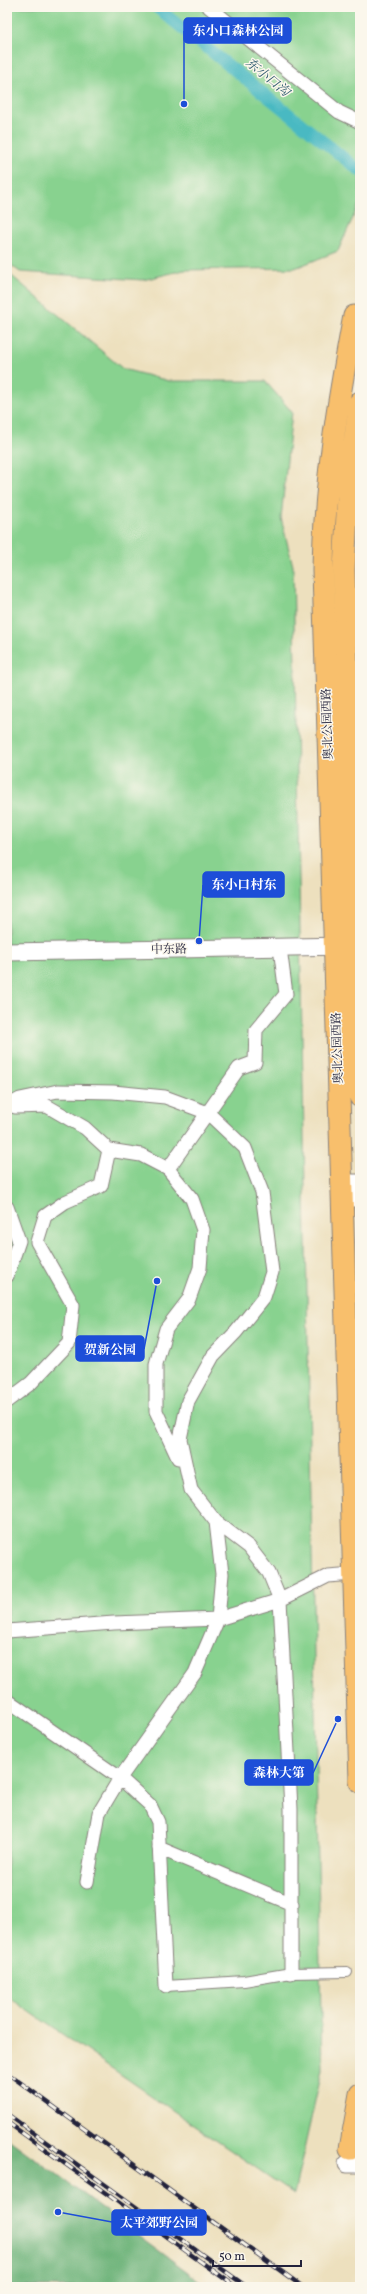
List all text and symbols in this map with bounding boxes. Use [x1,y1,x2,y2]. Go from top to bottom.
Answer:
callout: 东小口森林公园 [184,18,291,43]
text: 东小口森林公园 [192,23,284,41]
water label: 东小口沟 [241,55,294,103]
street label: 奥北公园西路 [319,688,337,760]
callout: 东小口村东 [203,872,284,897]
text: 东小口村东 [211,877,277,895]
street label: 中东路 [151,942,187,958]
street label: 奥北公园西路 [329,1012,347,1084]
callout: 贺新公园 [76,1336,144,1361]
text: 贺新公园 [84,1342,136,1360]
callout: 森林大第 [245,1760,313,1785]
text: 森林大第 [253,1765,305,1783]
callout: 太平郊野公园 [112,2210,206,2235]
text: 太平郊野公园 [120,2215,198,2233]
scale bar [213,2242,301,2268]
text: 50 m [219,2249,245,2265]

